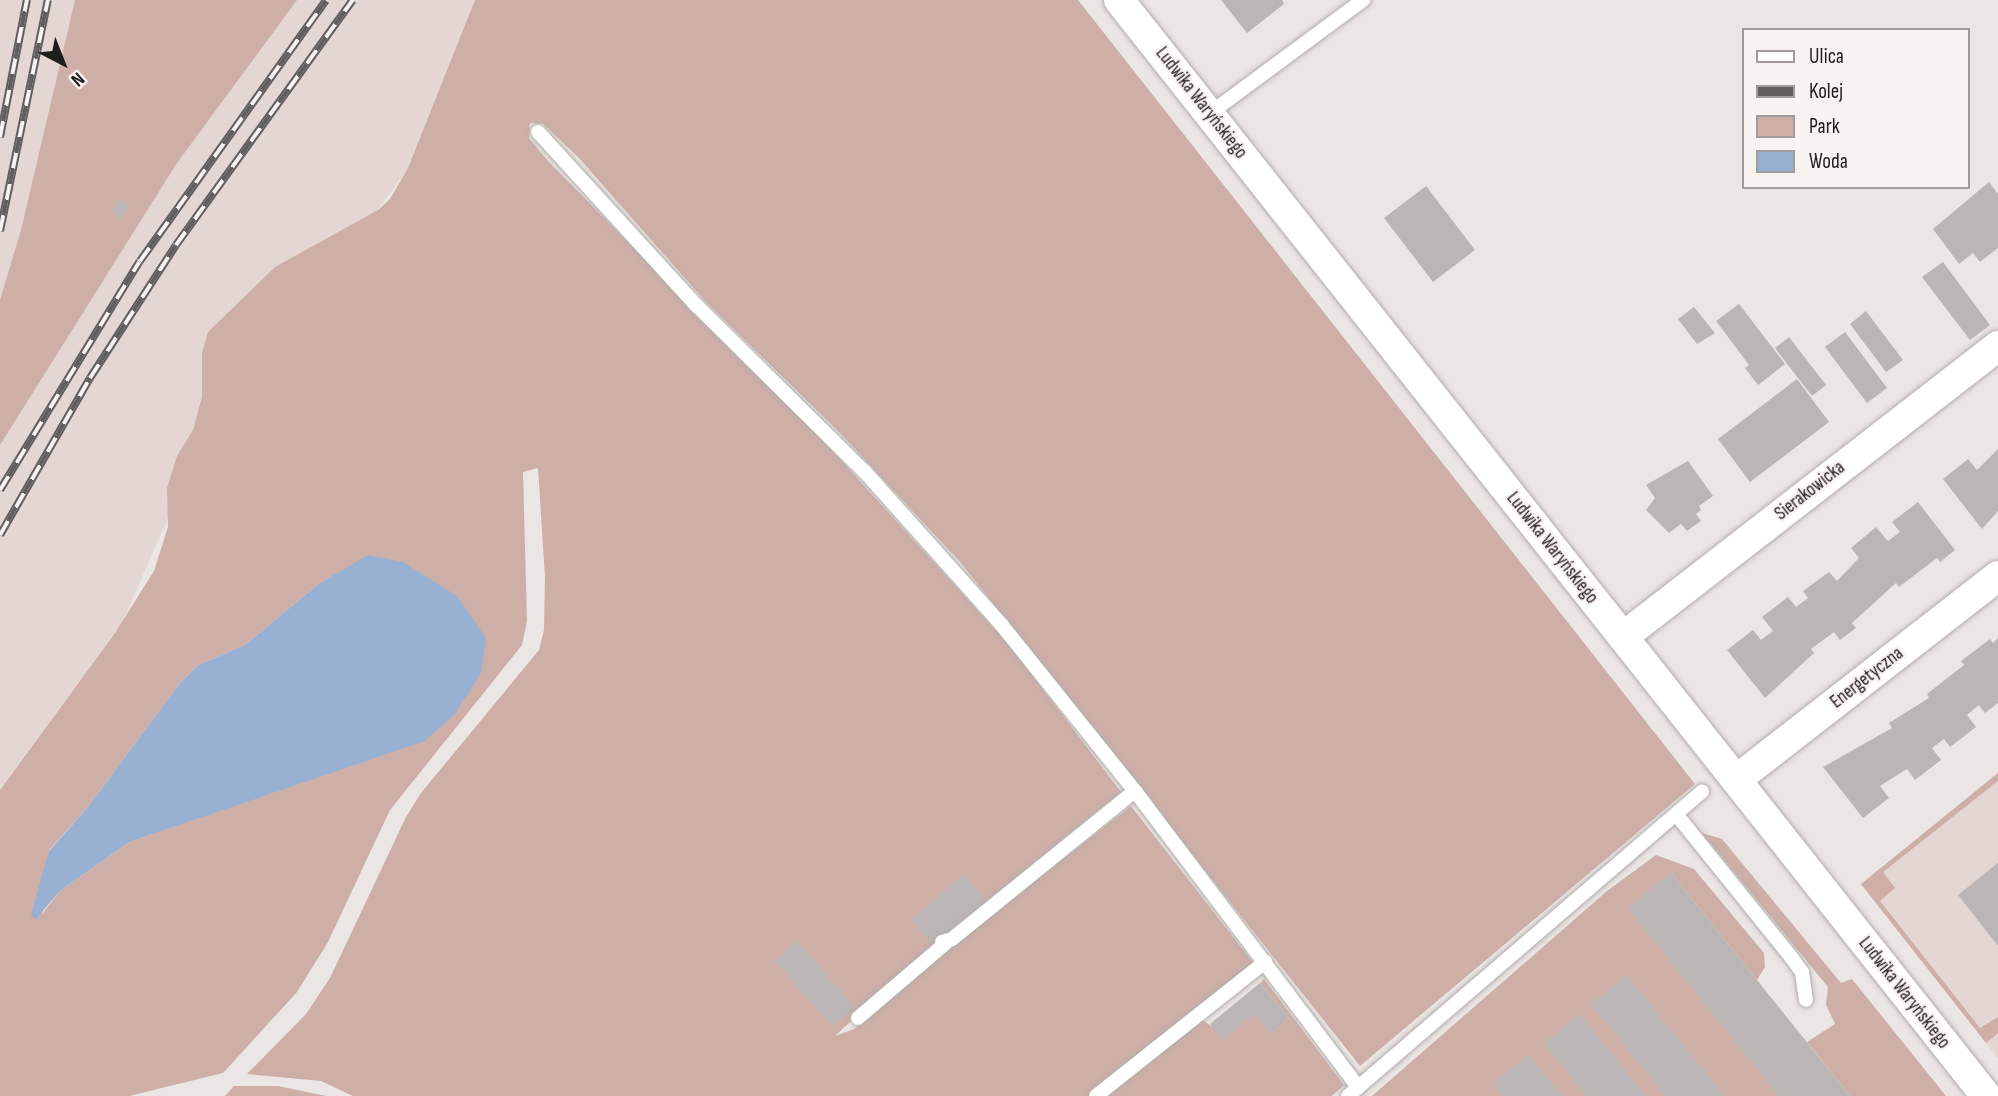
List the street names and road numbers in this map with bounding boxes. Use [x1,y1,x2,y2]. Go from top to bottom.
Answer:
street label: Ludwika Waryńskiego [1150,43,1252,163]
street label: Sierakowicka [1770,456,1850,526]
street label: Ludwika Waryńskiego [1501,488,1603,608]
street label: Energetyczna [1826,642,1908,714]
street label: Ludwika Waryńskiego [1853,933,1955,1053]

